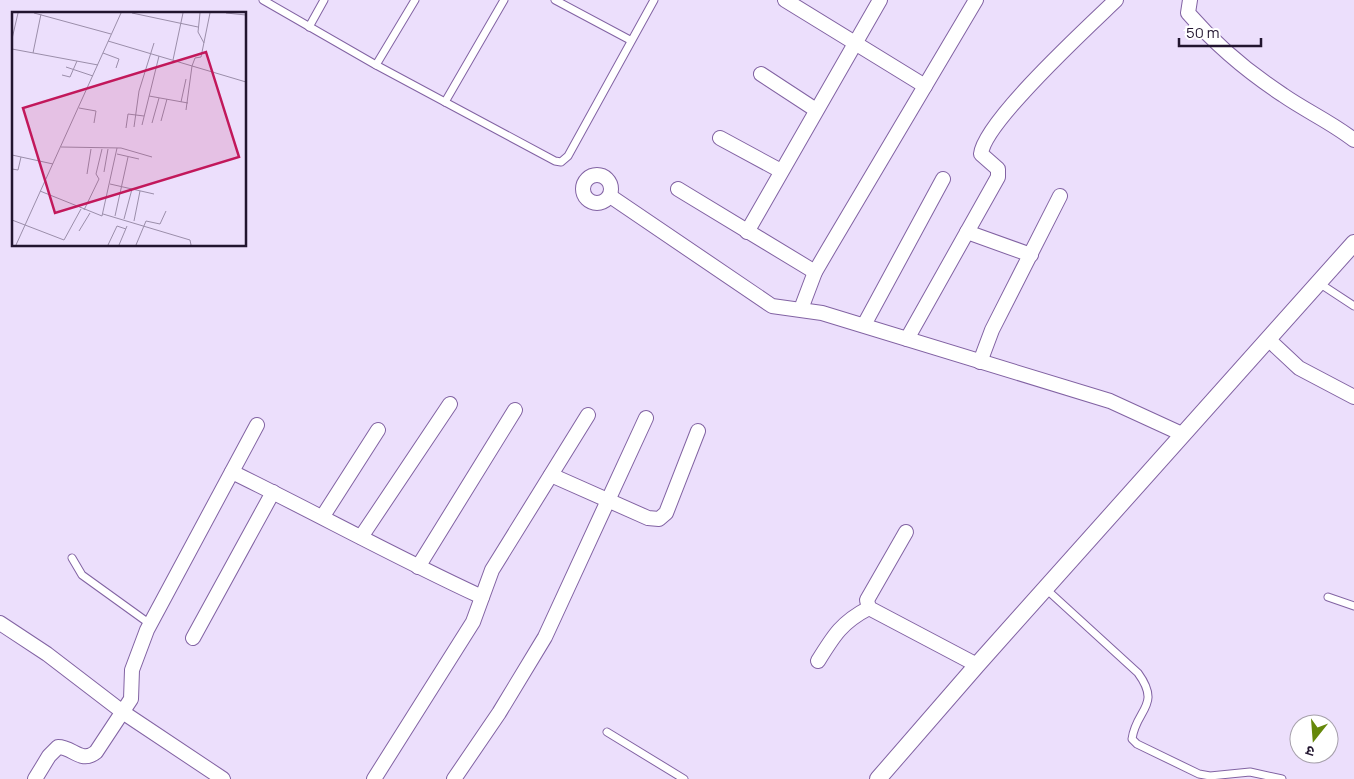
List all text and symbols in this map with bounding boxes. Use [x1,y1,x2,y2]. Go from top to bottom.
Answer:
inset map [12,12,246,246]
scale bar [1179,15,1262,47]
text: 50 m [1186,22,1220,43]
north arrow [1289,714,1339,764]
text: उ [1303,741,1317,762]

